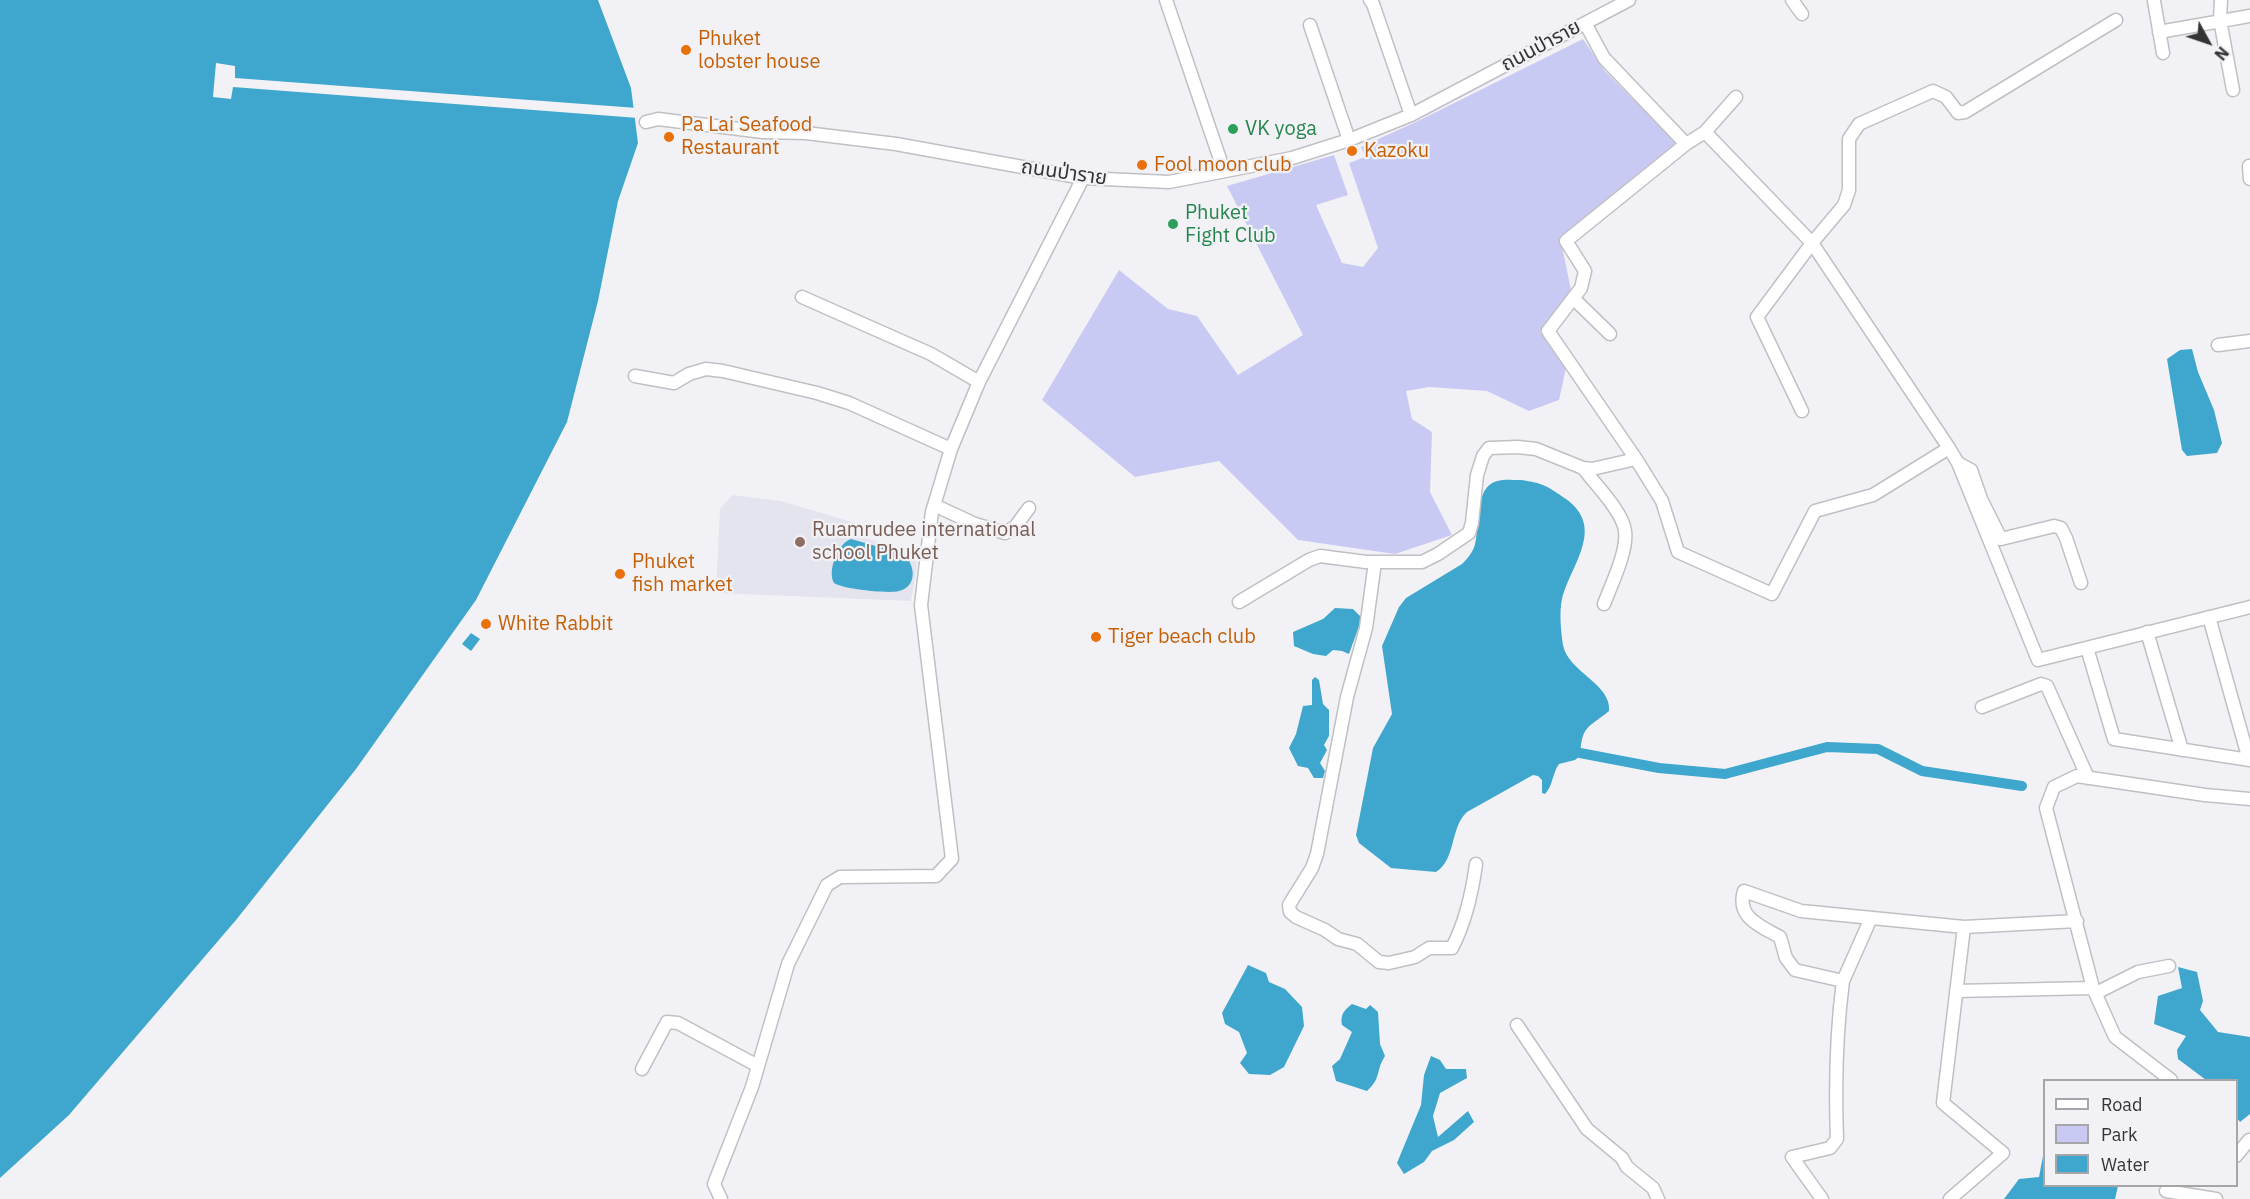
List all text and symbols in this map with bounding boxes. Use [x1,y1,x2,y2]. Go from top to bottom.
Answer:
north arrow [2178,12,2238,72]
street label: ถนนป่าราย [1497,15,1585,77]
place label: Phuket lobster house [698,27,820,74]
marker: Phuket lobster house [679,43,693,57]
text: N [2210,43,2233,64]
place label: Pa Lai Seafood Restaurant [681,113,812,160]
place label: VK yoga [1245,117,1317,141]
marker: VK yoga [1226,122,1240,136]
marker: Pa Lai Seafood Restaurant [662,130,676,144]
place label: Kazoku [1364,139,1429,163]
marker: Kazoku [1345,144,1359,158]
place label: Fool moon club [1154,153,1292,177]
street label: ถนนป่าราย [1019,155,1109,191]
marker: Fool moon club [1135,158,1149,172]
place label: Phuket Fight Club [1185,201,1276,248]
marker: Phuket Fight Club [1166,217,1180,231]
place label: Ruamrudee international school Phuket [812,518,1036,565]
marker: Ruamrudee international school Phuket [793,535,807,549]
place label: Phuket fish market [632,550,733,597]
marker: Phuket fish market [613,567,627,581]
place label: White Rabbit [498,612,613,636]
marker: White Rabbit [479,617,493,631]
place label: Tiger beach club [1108,625,1256,649]
marker: Tiger beach club [1089,630,1103,644]
legend [2043,1079,2238,1187]
text: Road [2101,1093,2142,1116]
text: Park [2101,1123,2137,1146]
text: Water [2101,1153,2149,1176]

